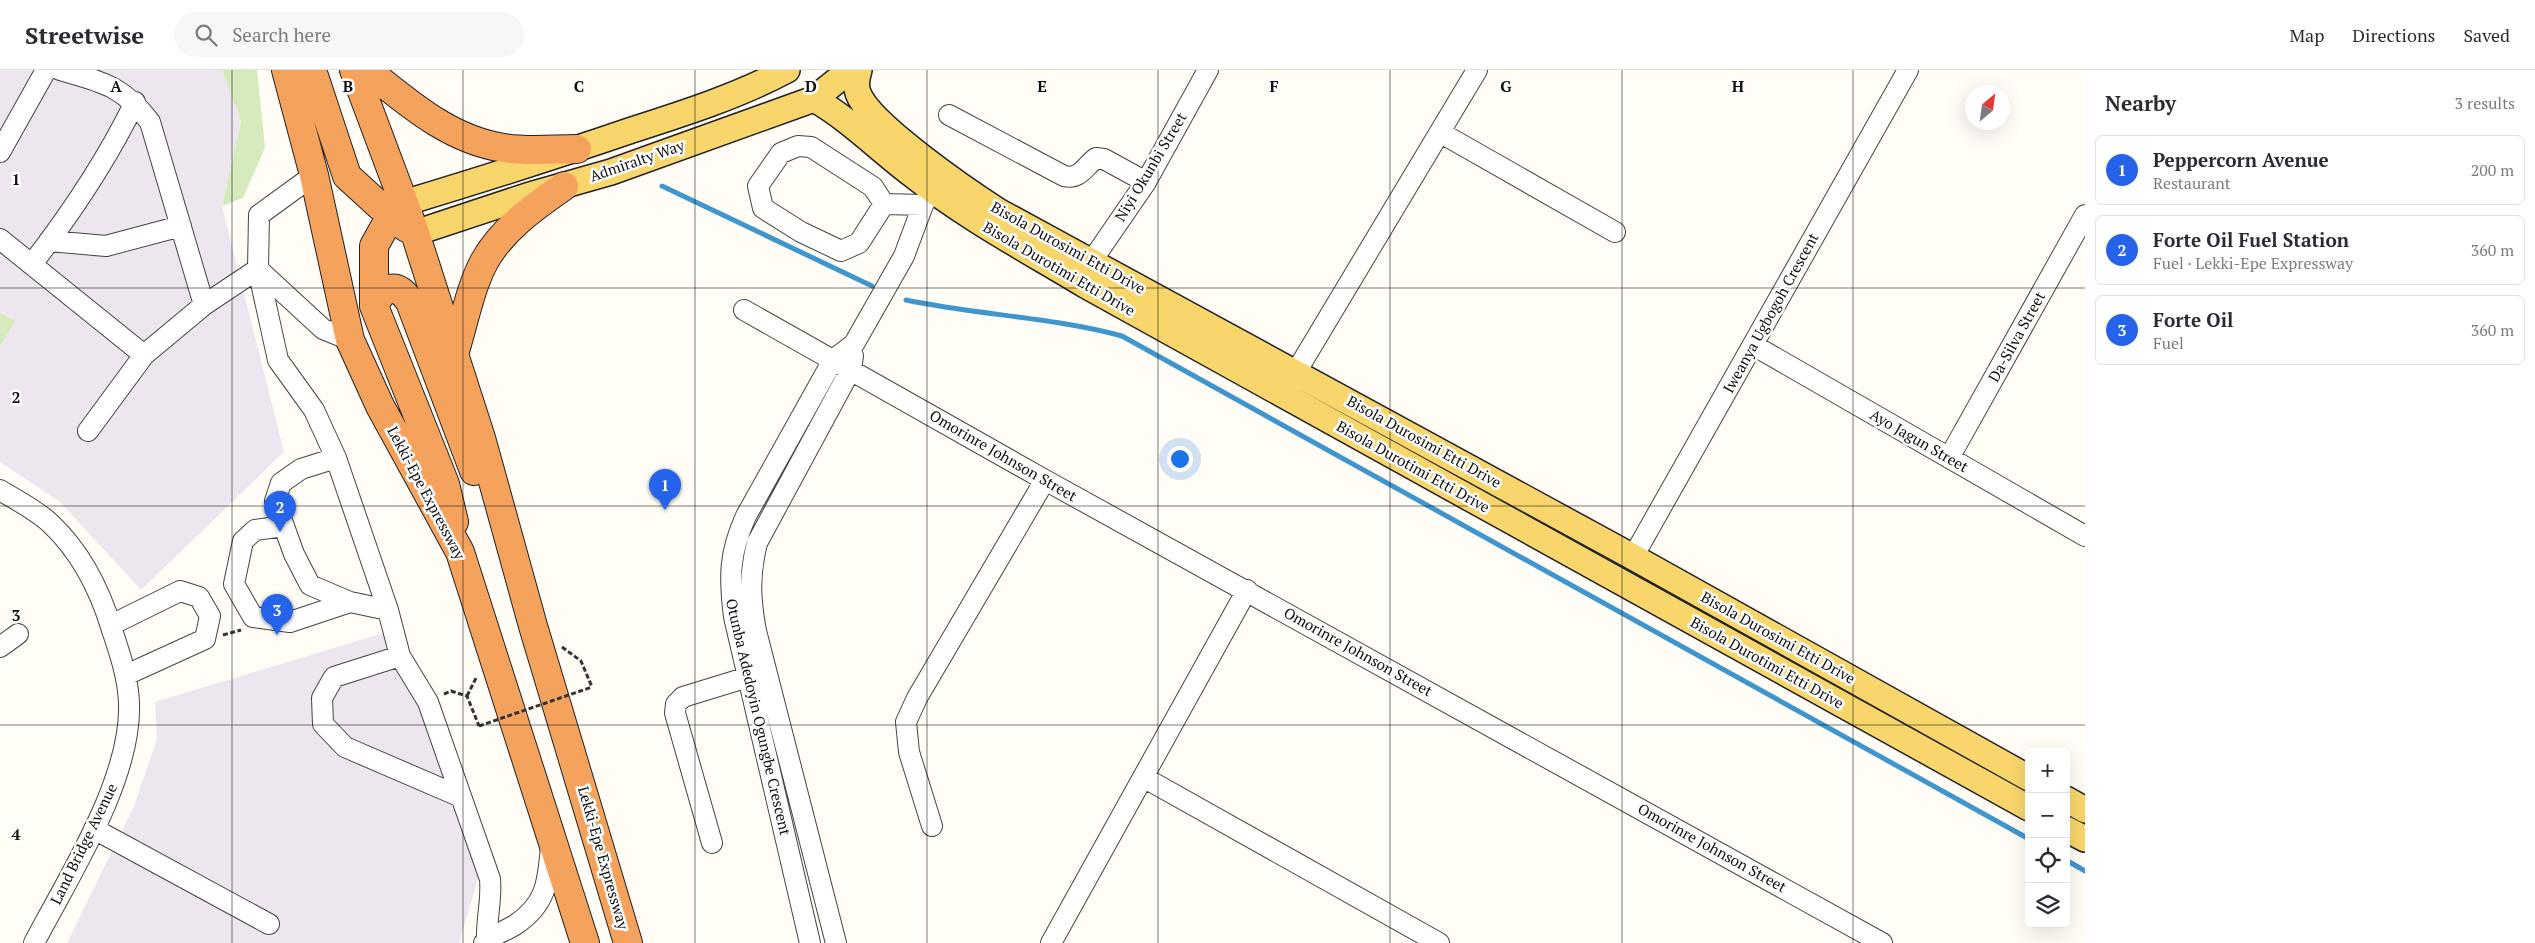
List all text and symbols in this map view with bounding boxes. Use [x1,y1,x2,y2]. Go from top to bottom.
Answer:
search box [174,12,524,57]
text: Streetwise [25,19,144,51]
icon: search [192,21,220,49]
text: Search here [232,22,331,47]
text: Map [2289,23,2324,47]
text: Directions [2352,23,2435,47]
text: Saved [2463,23,2510,47]
text: A [110,75,122,97]
text: B [343,75,353,97]
text: C [574,75,584,97]
text: D [805,75,817,97]
text: E [1037,75,1047,97]
text: F [1269,75,1279,97]
text: G [1500,75,1512,97]
text: H [1732,75,1744,97]
north arrow [1965,85,2010,130]
text: Nearby [2105,89,2176,117]
text: 3 results [2455,92,2515,114]
street label: Niyi Okunbi Street [1110,108,1191,225]
street label: Admiralty Way [587,134,687,186]
text: Peppercorn Avenue [2153,147,2329,172]
text: 1 [2117,159,2127,181]
text: 200 m [2471,159,2514,181]
text: 1 [11,168,21,190]
text: Restaurant [2153,172,2231,194]
street label: Bisola Durosimi Etti Drive [988,196,1149,298]
street label: Bisola Durotimi Etti Drive [980,216,1139,320]
text: Forte Oil Fuel Station [2153,227,2349,252]
street label: Iweanya Ugbogoh Crescent [1718,229,1823,396]
text: 2 [2117,239,2127,261]
text: 360 m [2471,239,2514,261]
text: Fuel · Lekki-Epe Expressway [2153,252,2353,274]
street label: Da-Silva Street [1983,287,2049,385]
text: Forte Oil [2153,307,2233,332]
text: 3 [2117,319,2127,341]
text: 360 m [2471,319,2514,341]
text: Fuel [2153,332,2184,354]
text: 2 [11,386,21,408]
street label: Bisola Durosimi Etti Drive [1344,390,1505,492]
street label: Ayo Jagun Street [1867,404,1973,477]
street label: Omorinre Johnson Street [926,405,1081,506]
street label: Bisola Durotimi Etti Drive [1333,416,1494,517]
street label: Lekki-Epe Expressway [383,423,471,563]
your location [1167,446,1193,472]
pin: 1 [649,469,681,510]
pin: 2 [264,491,296,532]
street label: Bisola Durosimi Etti Drive [1698,586,1859,688]
pin: 3 [261,594,293,635]
street label: Otunba Adedoyin Ogungbe Crescent [722,596,796,838]
street label: Omorinre Johnson Street [1281,602,1437,701]
text: 3 [11,604,21,626]
street label: Bisola Durotimi Etti Drive [1687,612,1848,713]
map controls [2025,748,2070,928]
button: + [2025,748,2070,793]
street label: Land Bridge Avenue [45,780,121,907]
street label: Lekki-Epe Expressway [574,784,634,932]
button: − [2025,793,2070,838]
street label: Omorinre Johnson Street [1635,798,1791,897]
text: 4 [11,823,21,845]
button: locate [2025,838,2070,883]
button: layers [2025,883,2070,928]

